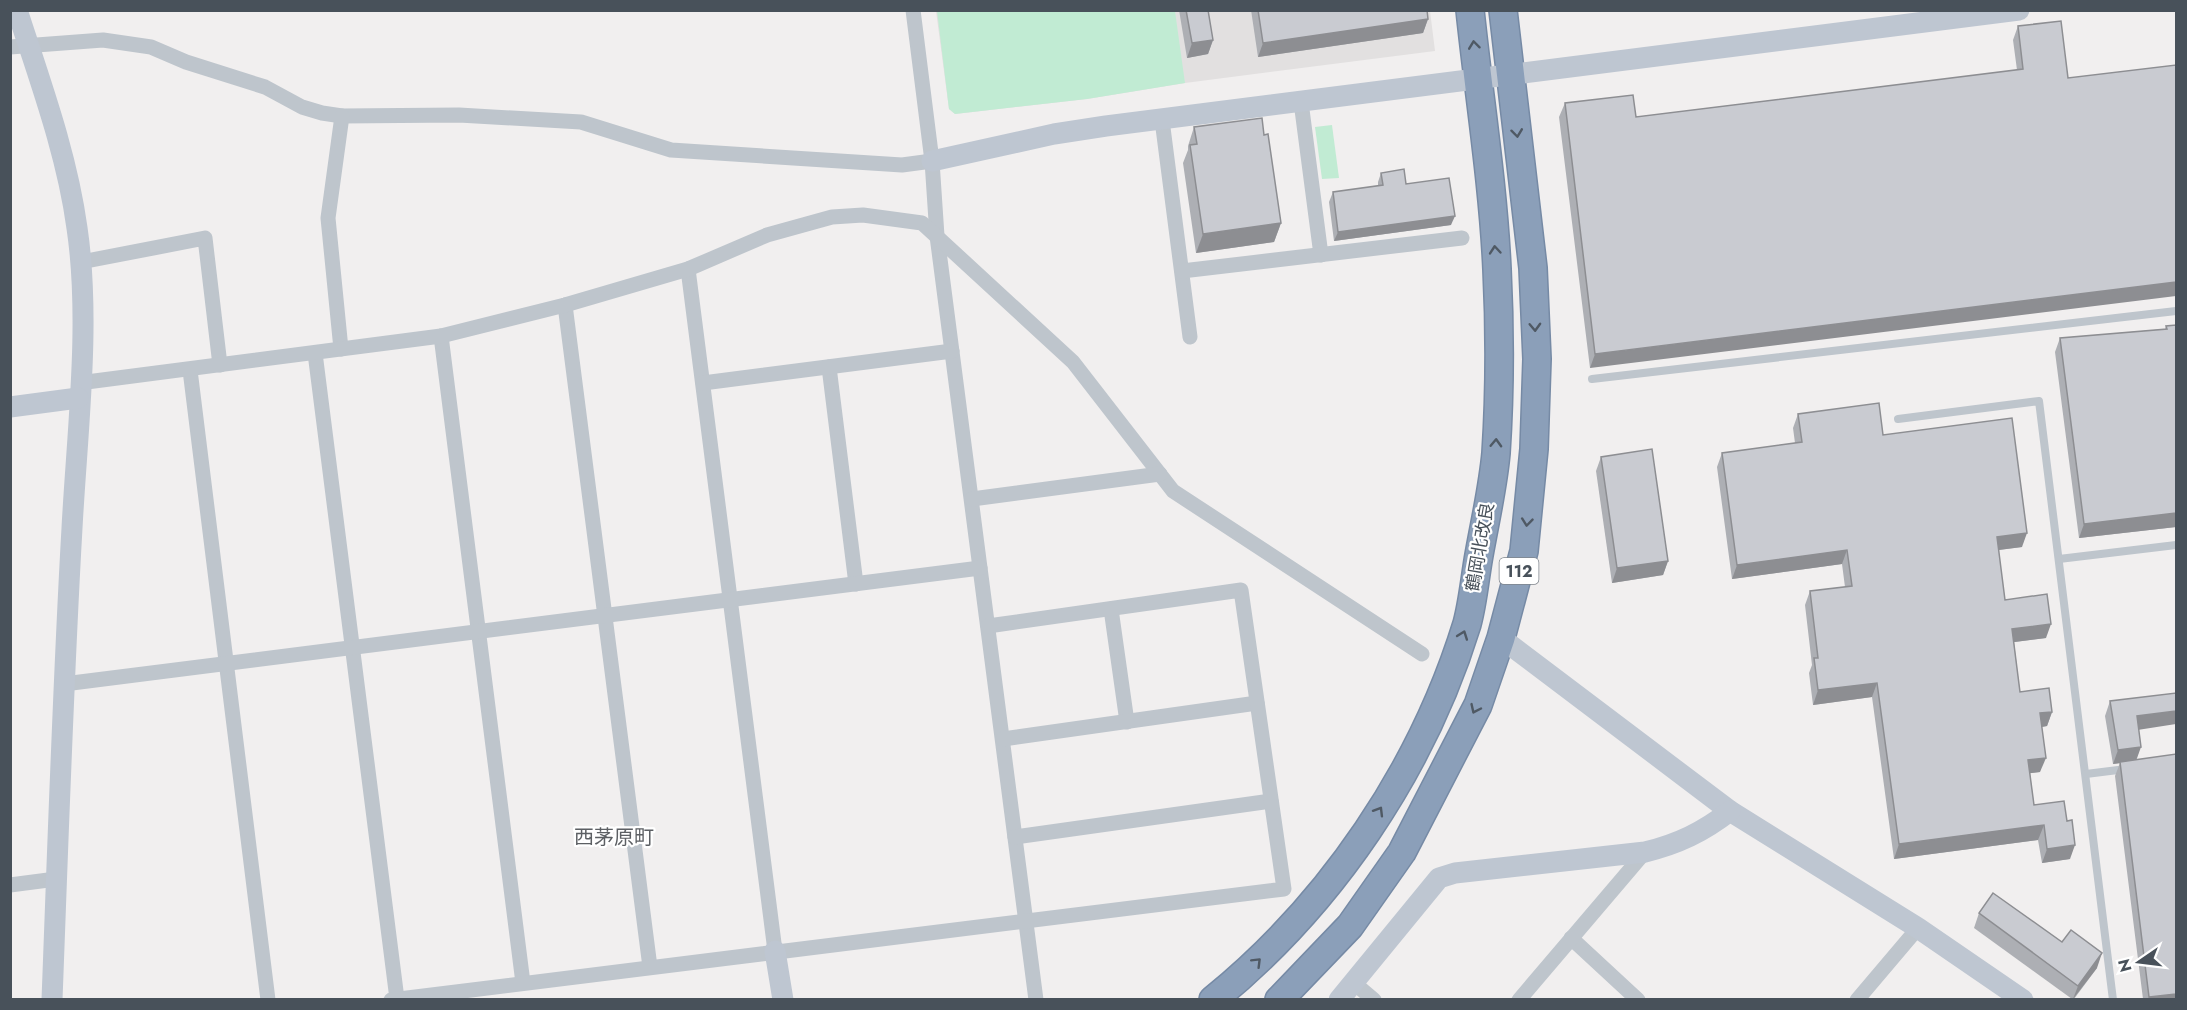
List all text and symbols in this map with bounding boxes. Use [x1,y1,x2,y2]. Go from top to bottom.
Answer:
one-way arrow [1468,40,1480,49]
one-way arrow [1510,129,1523,138]
one-way arrow [1489,246,1502,255]
one-way arrow [1529,323,1542,332]
one-way arrow [1490,439,1502,448]
street label: 鶴岡北改良 [1459,500,1501,594]
one-way arrow [1521,517,1534,526]
road number: 112 [1500,558,1538,584]
one-way arrow [1455,630,1468,641]
one-way arrow [1471,703,1483,714]
one-way arrow [1372,807,1384,817]
district label: 西茅原町 [574,823,654,852]
north arrow [2109,932,2169,992]
text: N [2112,957,2138,974]
one-way arrow [1251,958,1261,969]

